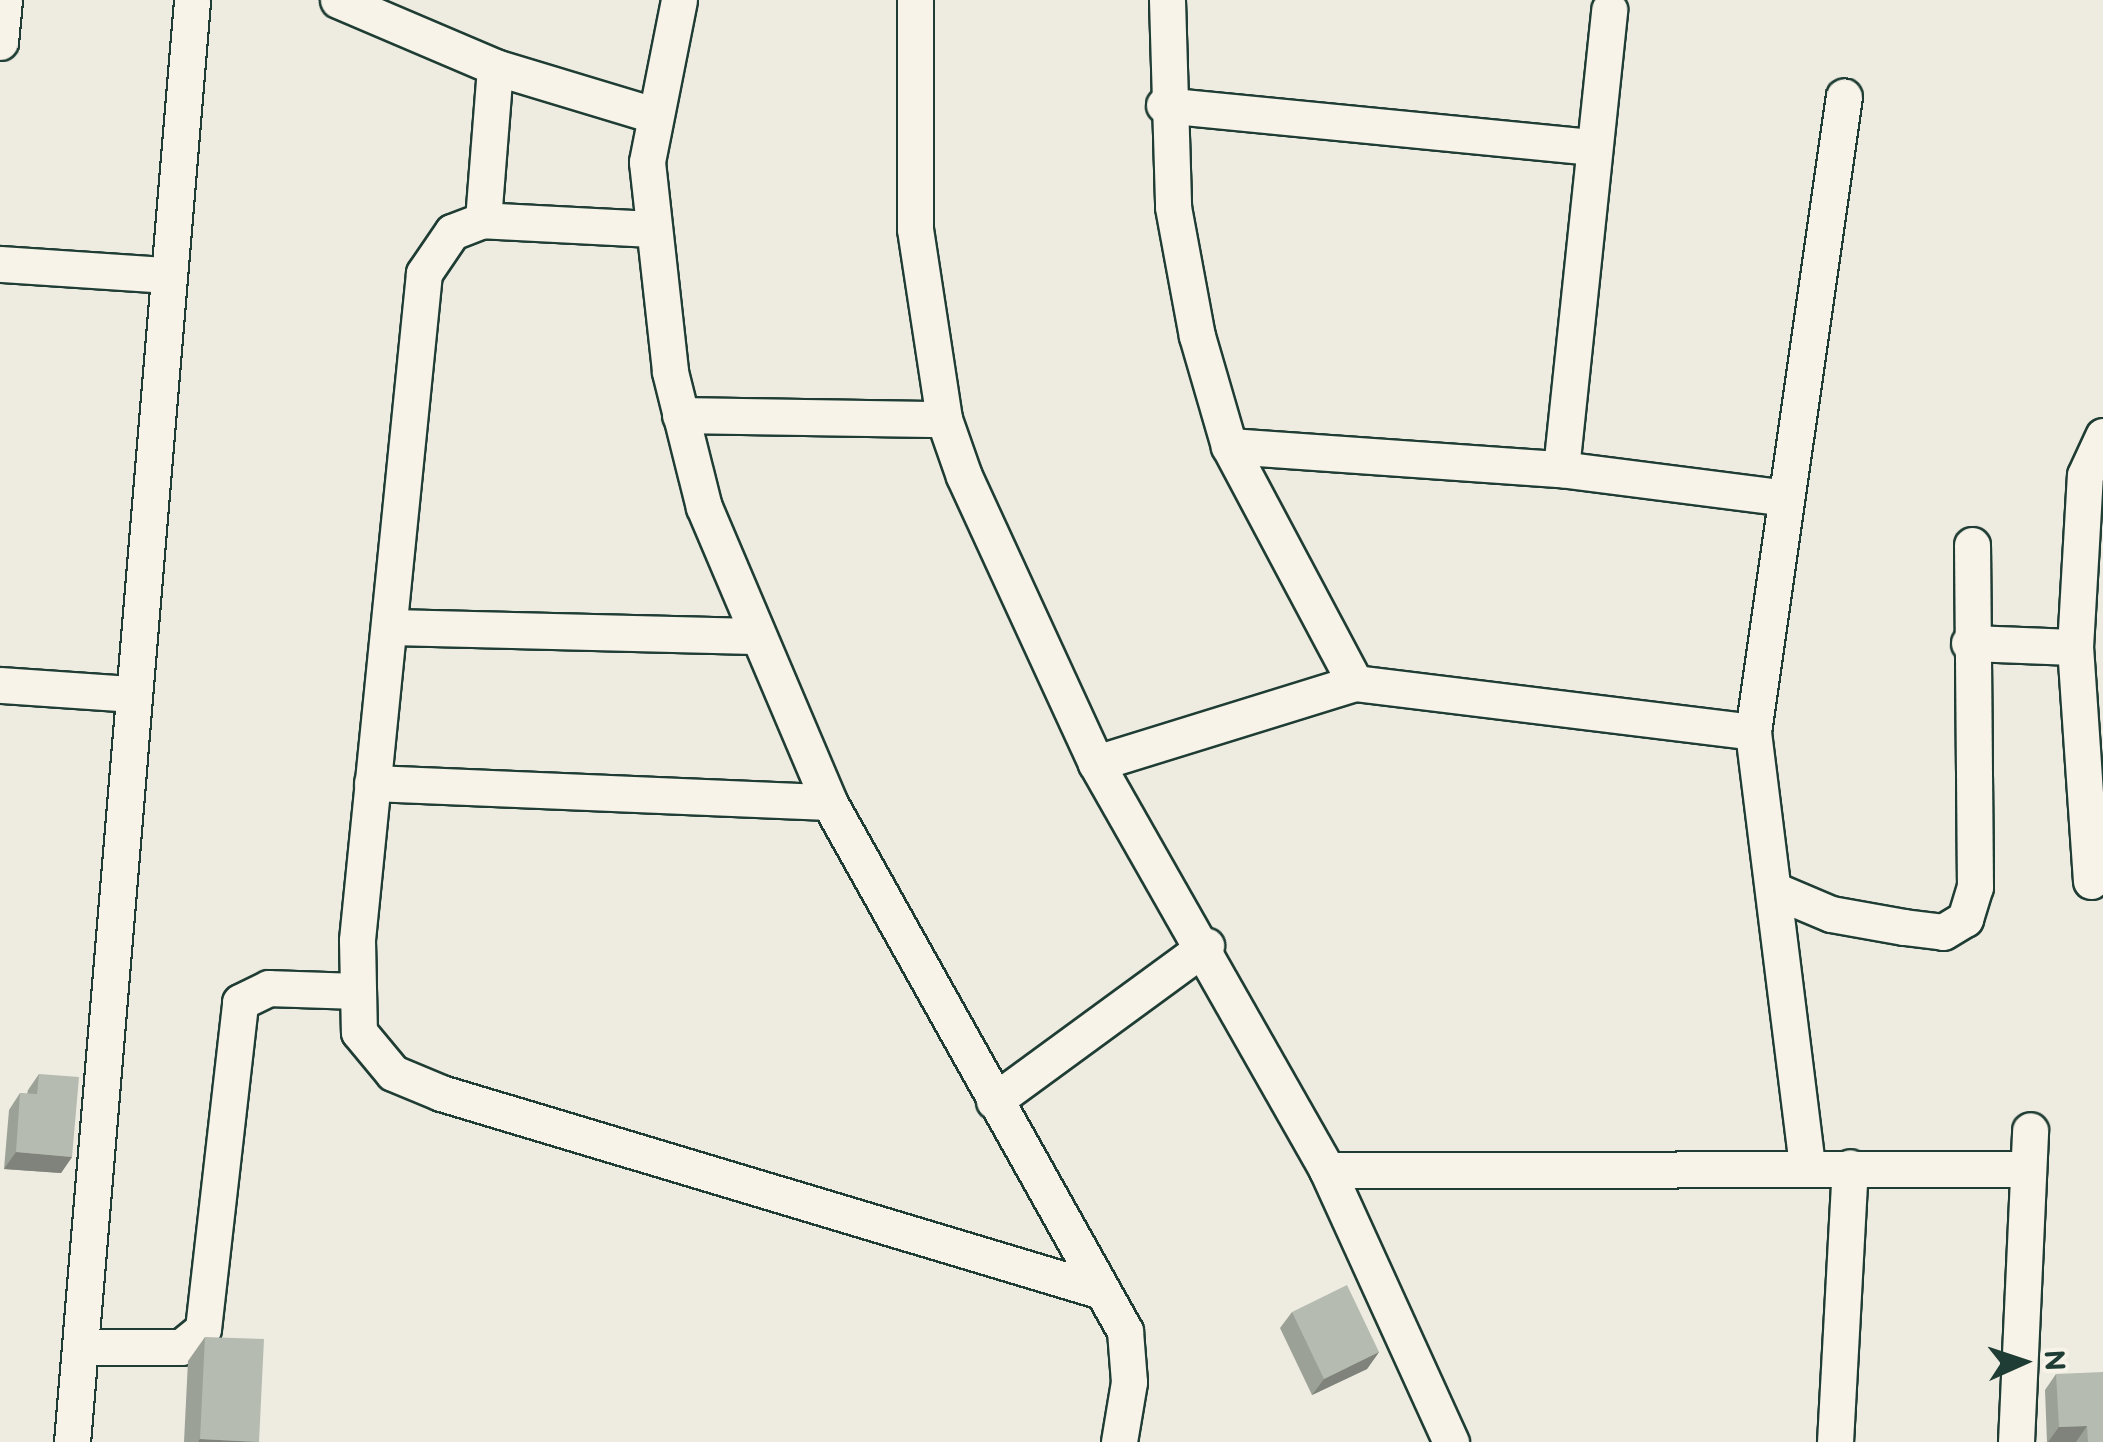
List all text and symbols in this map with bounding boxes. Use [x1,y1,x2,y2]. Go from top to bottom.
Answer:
north arrow [1973,1312,2073,1412]
text: N [2036,1349,2070,1372]

